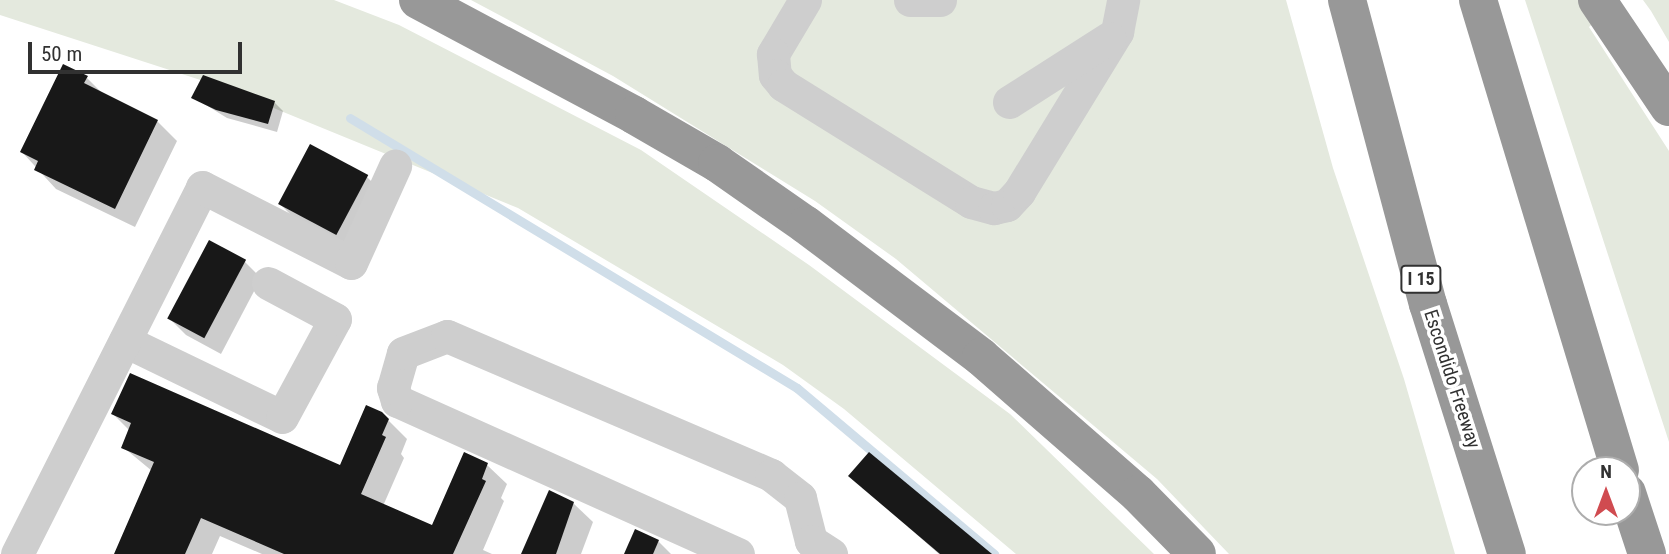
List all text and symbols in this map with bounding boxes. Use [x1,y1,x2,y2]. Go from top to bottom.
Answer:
scale bar [32,28,245,72]
text: 50 m [41,42,82,66]
road number: I 15 [1400,264,1442,293]
street label: Escondido Freeway [1419,307,1485,451]
north arrow [1571,456,1641,526]
text: N [1600,460,1612,483]

